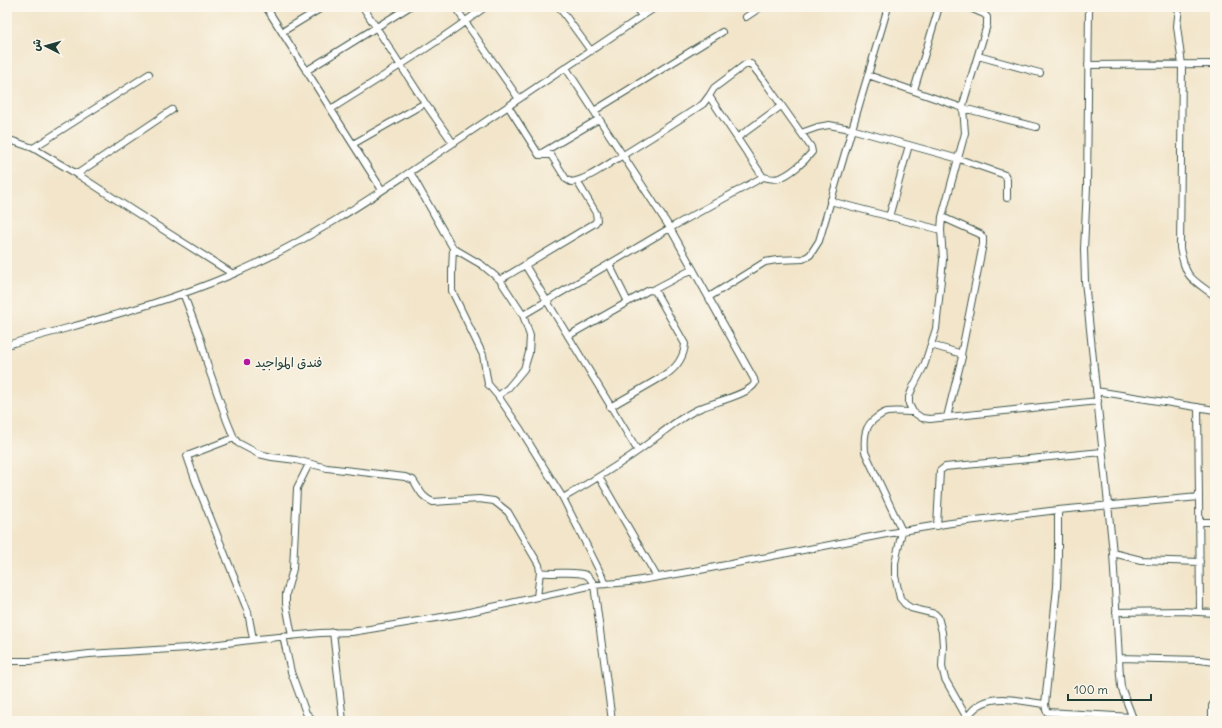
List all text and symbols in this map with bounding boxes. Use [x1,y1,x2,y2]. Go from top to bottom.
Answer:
north arrow [26,26,66,66]
text: ش [28,38,44,52]
place label: فندق المواجيد [255,354,322,371]
marker: فندق المواجيد [242,357,252,367]
scale bar [1068,676,1151,702]
text: 100 m [1074,682,1108,697]

